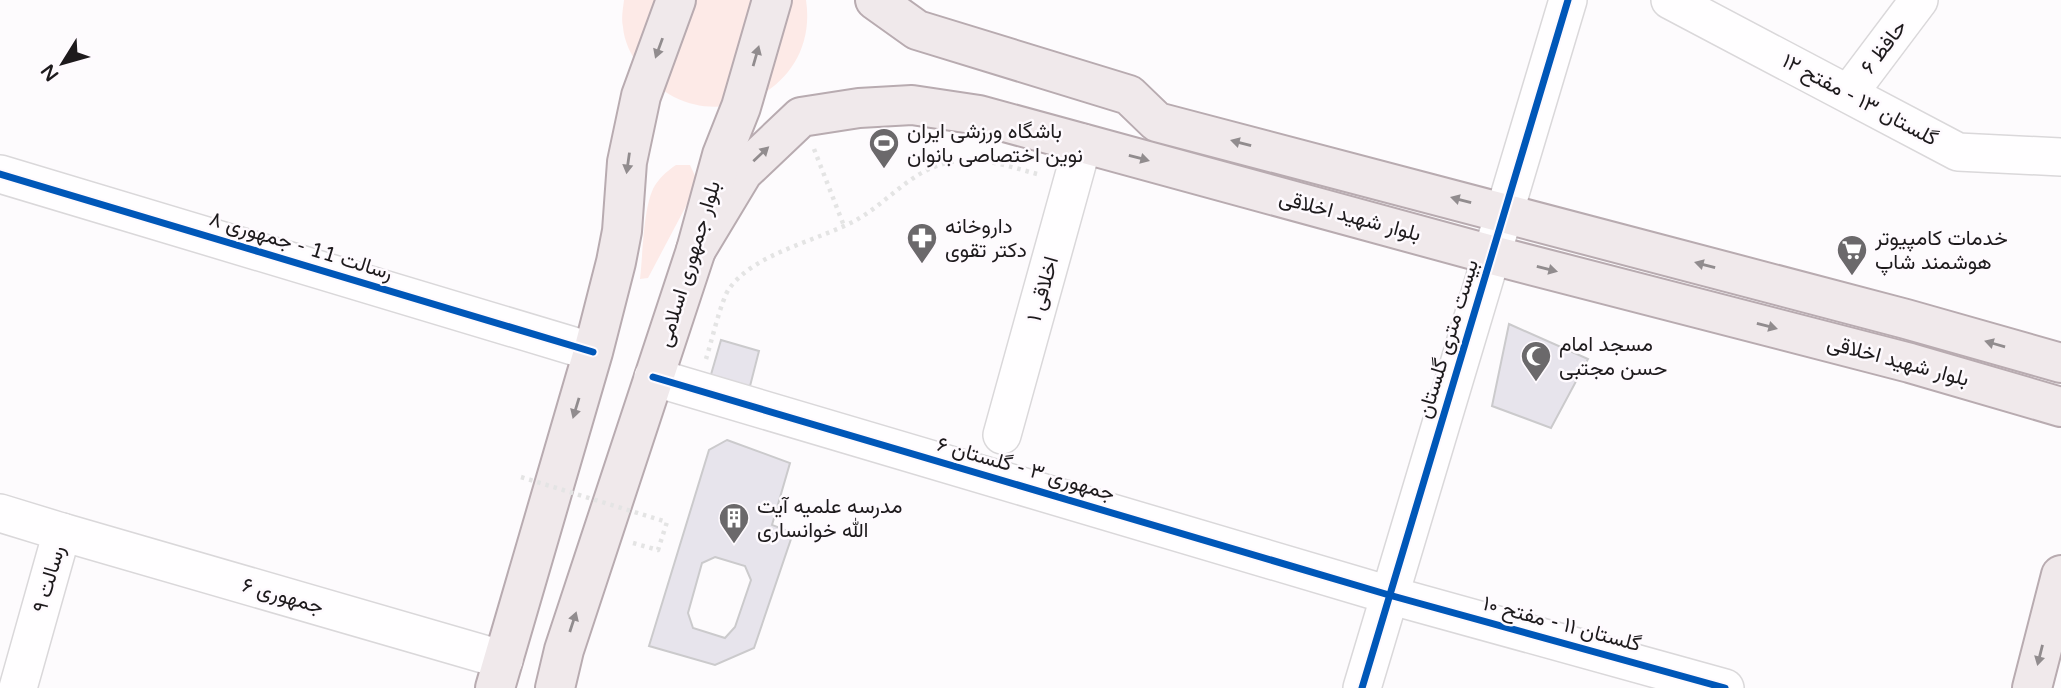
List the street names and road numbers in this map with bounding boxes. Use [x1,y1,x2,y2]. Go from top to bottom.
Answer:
street label: حافظ ۶ [1856,15,1912,79]
street label: گلستان ۱۳ - مفتح ۱۲ [1778,48,1942,152]
street label: بلوار جمهوری اسلامی [652,178,726,350]
street label: بلوار شهید اخلاقی [1276,185,1424,247]
street label: رسالت 11 - جمهوری ۸ [206,206,396,286]
street label: اخلاقی ۱ [1022,254,1064,324]
street label: بیست متری گلستان [1412,256,1484,422]
street label: بلوار شهید اخلاقی [1824,330,1972,392]
street label: جمهوری ۳ - گلستان ۶ [934,432,1118,506]
street label: رسالت ۹ [28,543,70,615]
street label: جمهوری ۶ [239,572,327,620]
street label: گلستان ۱۱ - مفتح ۱۰ [1480,591,1644,658]

